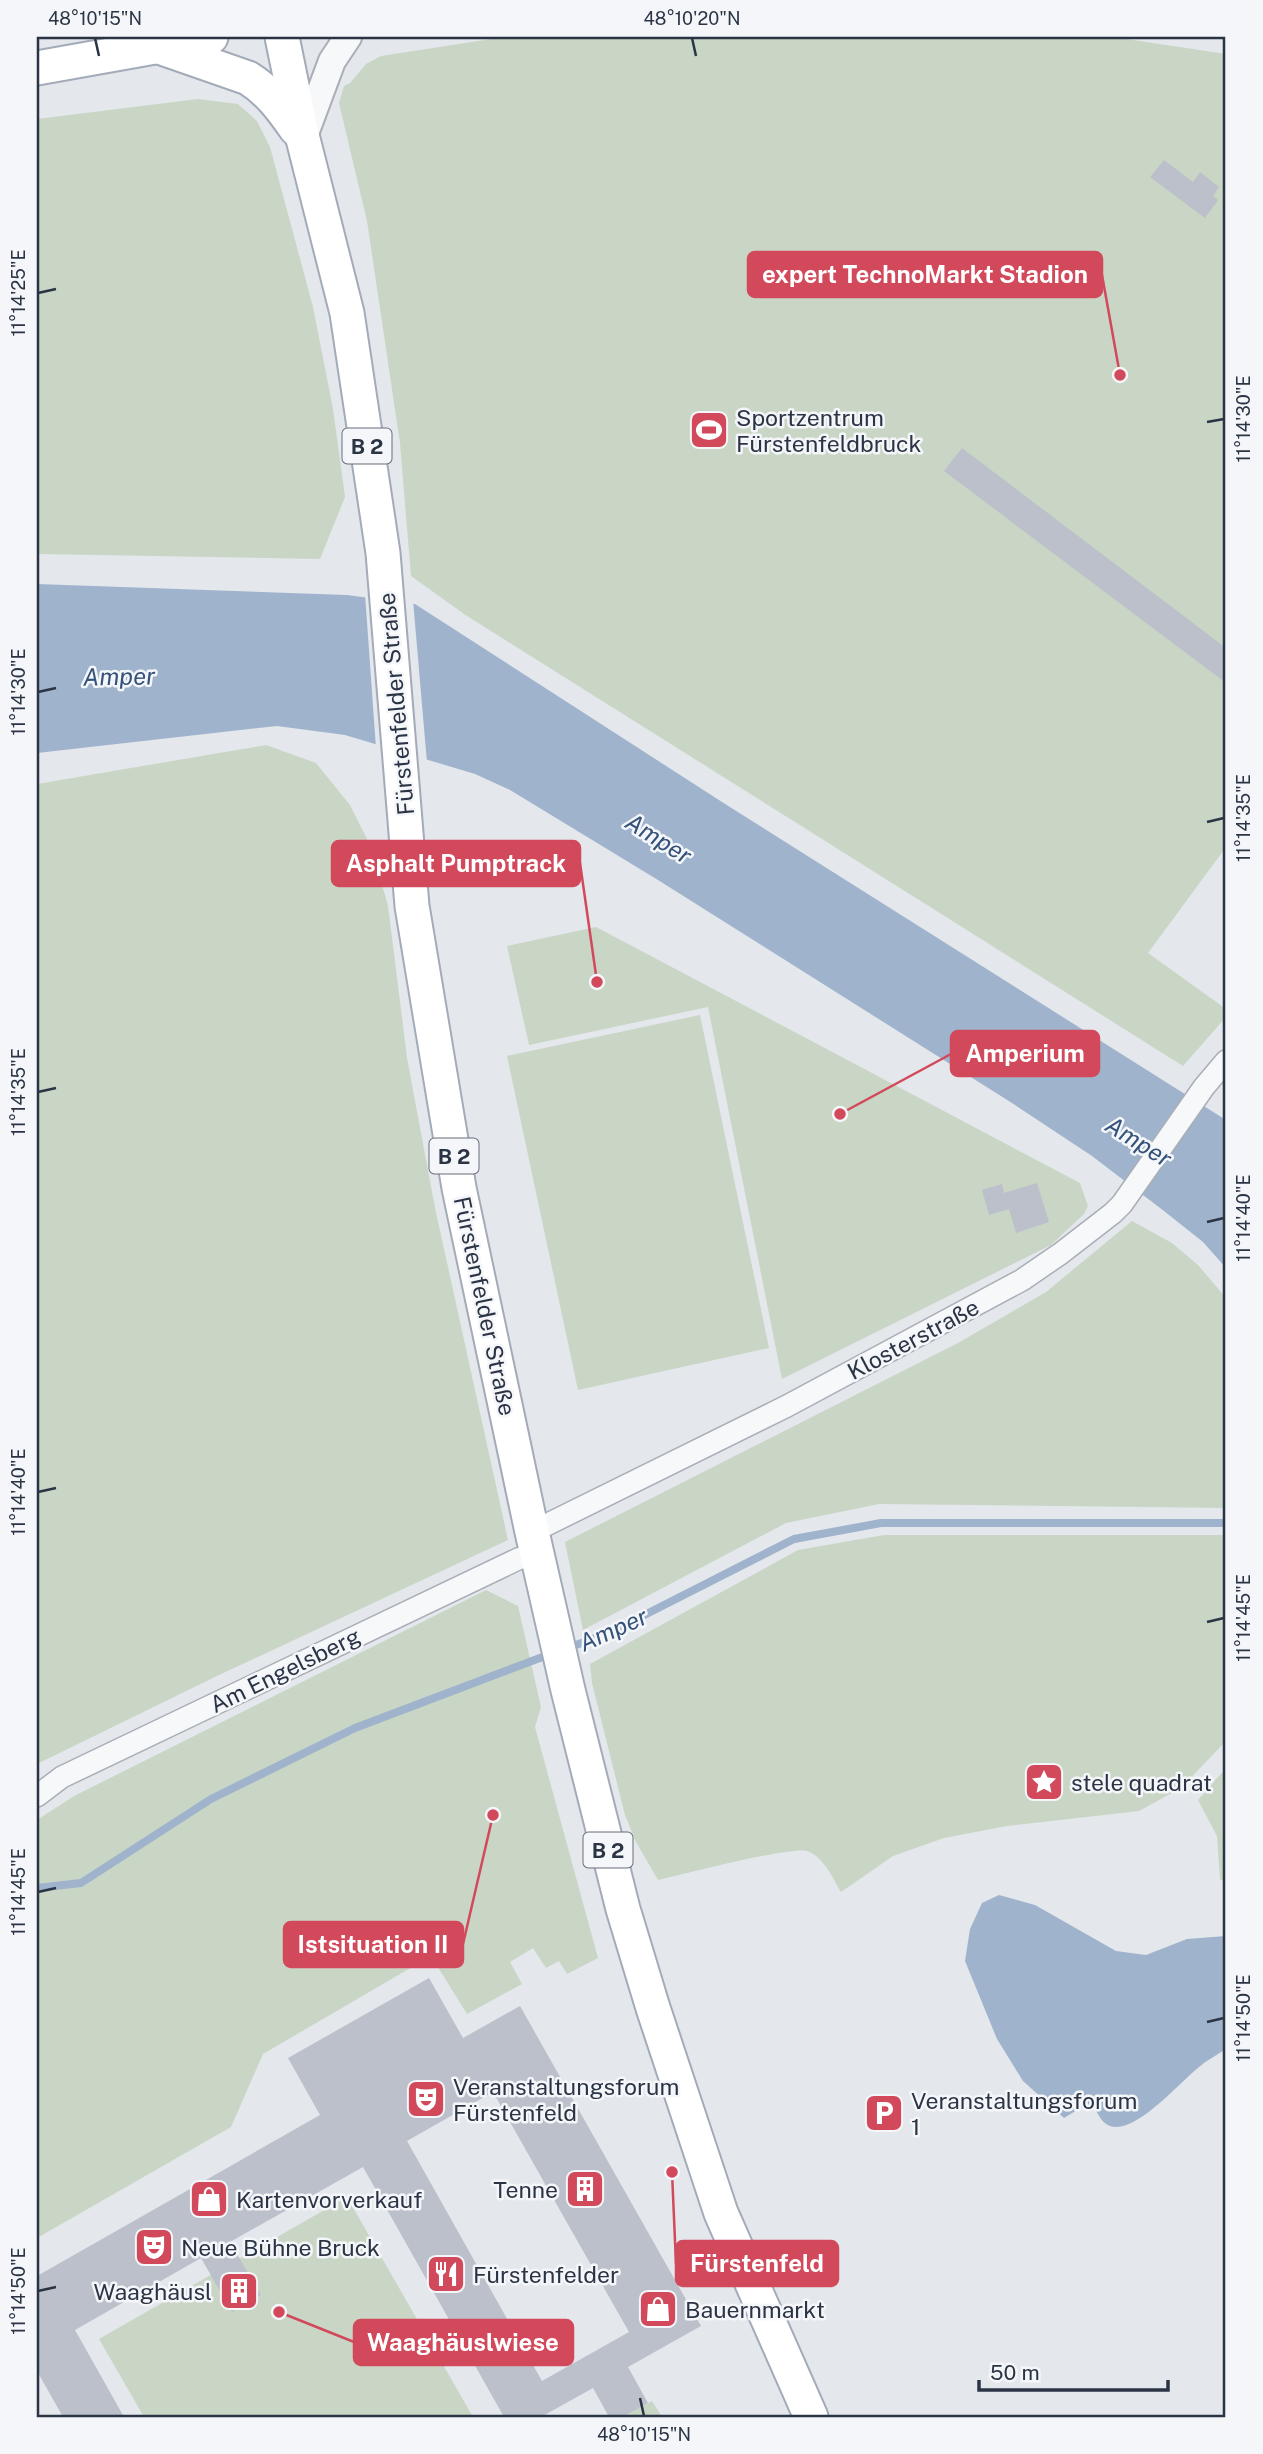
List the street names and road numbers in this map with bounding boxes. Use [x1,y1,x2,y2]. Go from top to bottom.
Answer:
road number: B 2 [342,428,392,464]
street label: Fürstenfelder Straße [373,592,419,816]
road number: B 2 [430,1138,478,1174]
street label: Fürstenfelder Straße [449,1194,521,1418]
street label: Klosterstraße [843,1293,983,1385]
street label: Am Engelsberg [205,1622,365,1718]
road number: B 2 [584,1832,632,1868]

